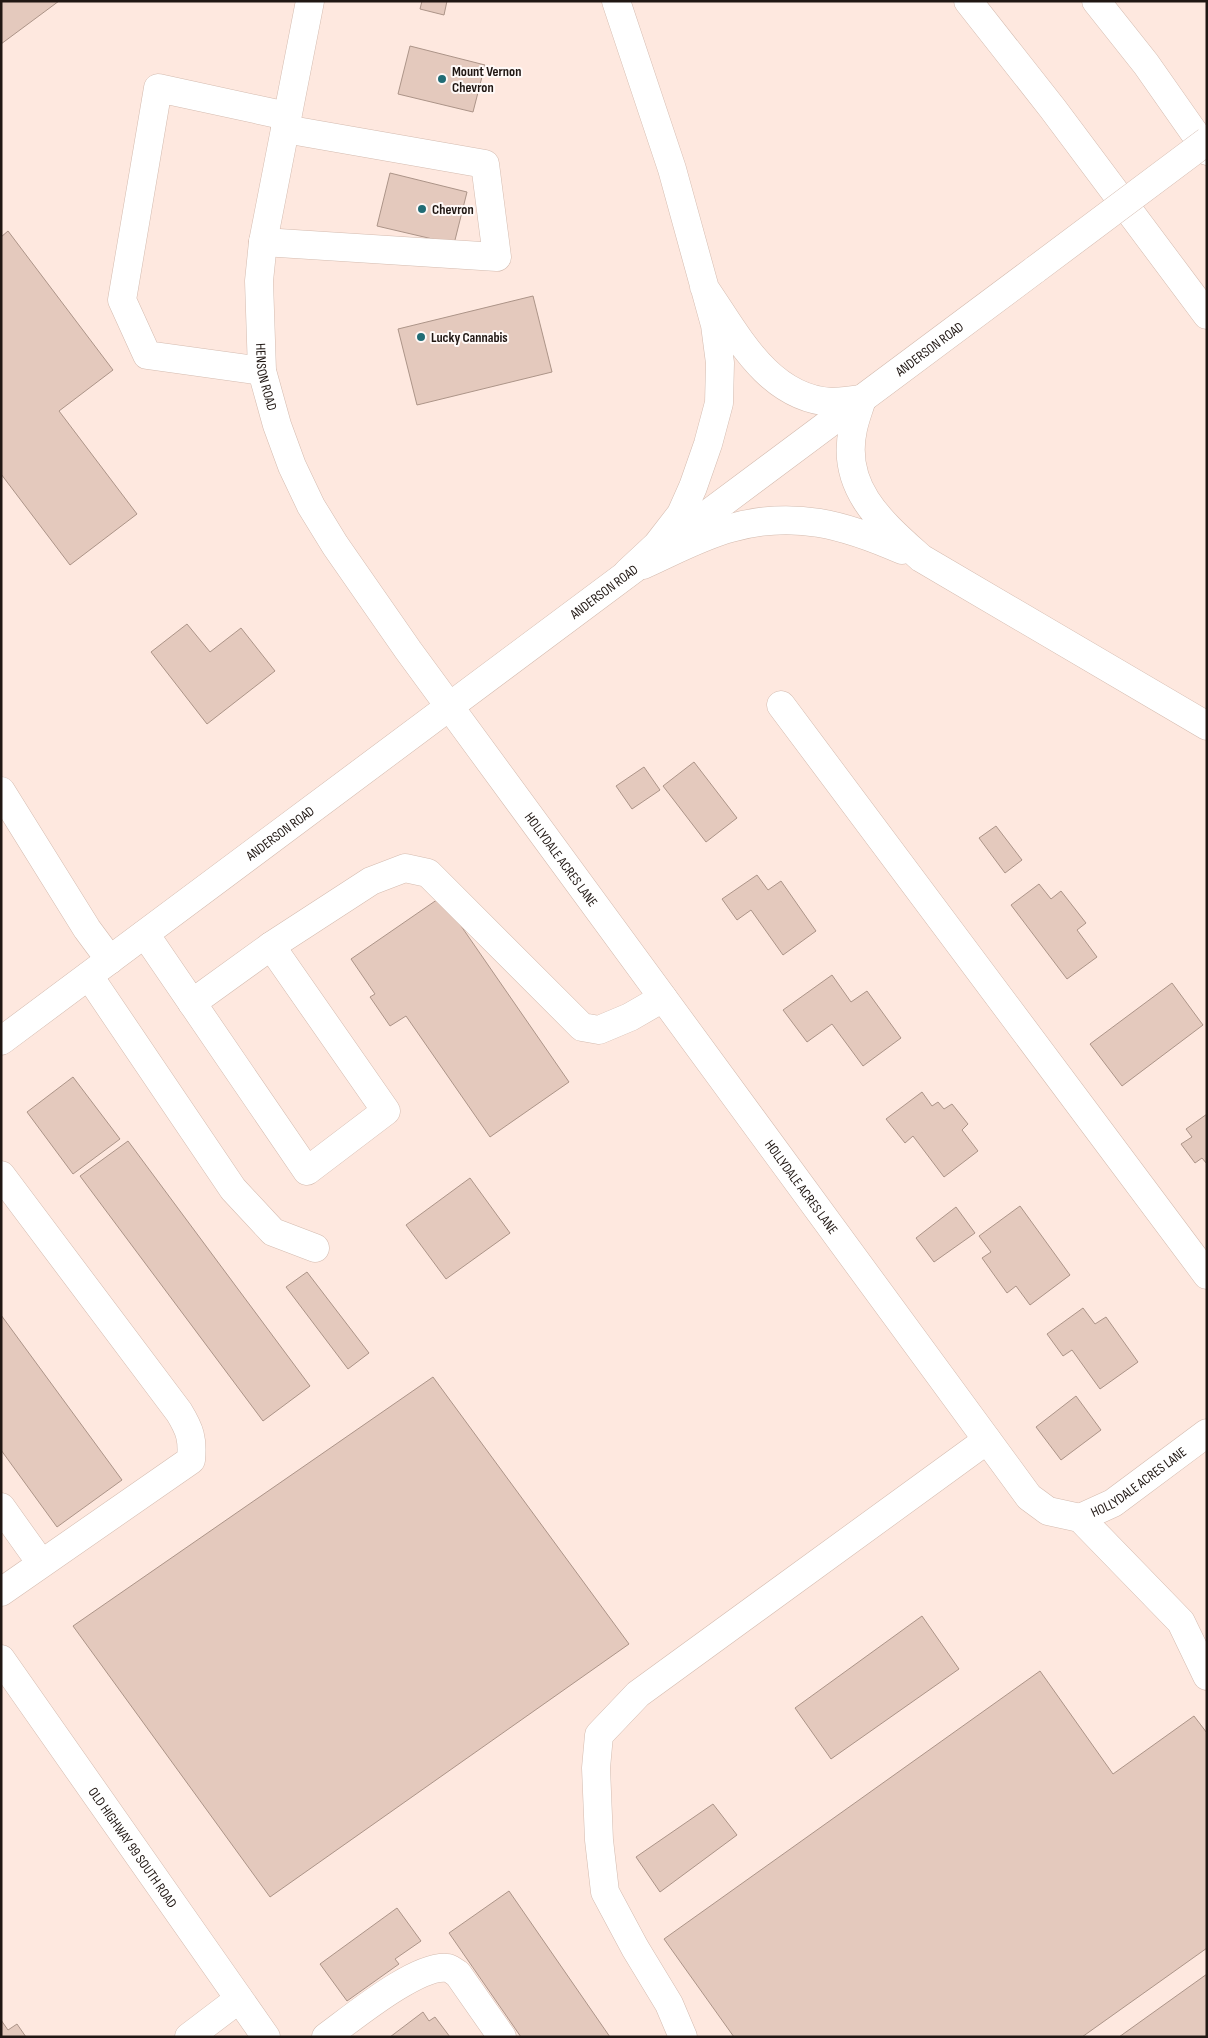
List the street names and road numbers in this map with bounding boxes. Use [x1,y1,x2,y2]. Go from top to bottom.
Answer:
street label: ANDERSON ROAD [891,318,967,381]
street label: HENSON ROAD [252,343,281,412]
street label: ANDERSON ROAD [566,561,642,623]
street label: ANDERSON ROAD [242,802,318,865]
street label: HOLLYDALE ACRES LANE [521,809,601,910]
street label: HOLLYDALE ACRES LANE [761,1137,841,1238]
street label: HOLLYDALE ACRES LANE [1088,1443,1190,1521]
street label: OLD HIGHWAY 99 SOUTH ROAD [85,1784,181,1911]

